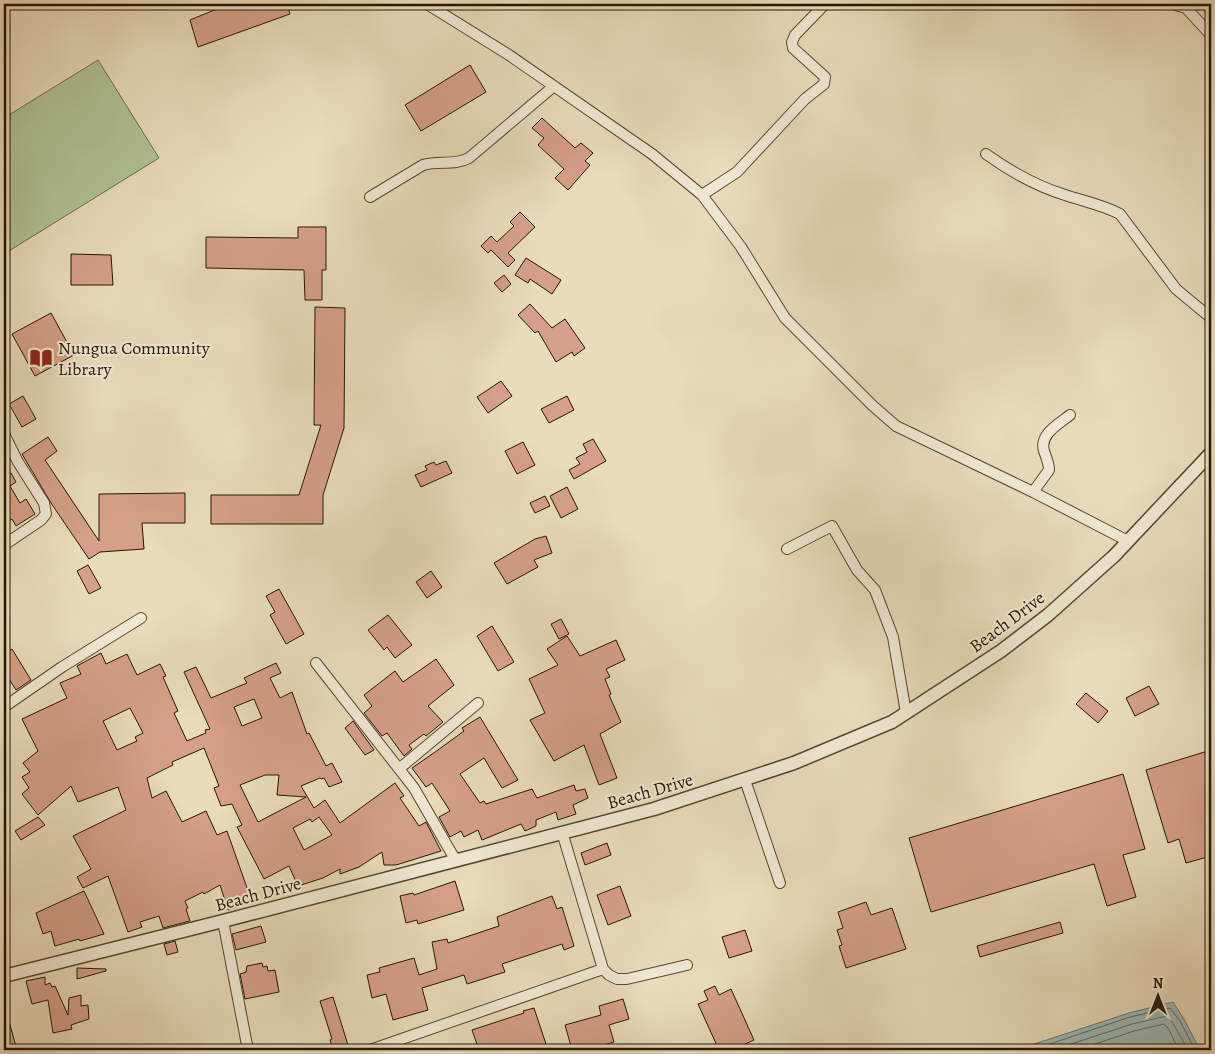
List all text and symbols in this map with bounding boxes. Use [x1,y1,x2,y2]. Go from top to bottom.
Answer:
place label: Nungua Community Library [58,336,211,381]
library icon: Nungua Community Library [28,345,54,371]
street label: Beach Drive [965,586,1049,658]
street label: Beach Drive [604,767,696,815]
street label: Beach Drive [212,871,304,917]
north arrow [1132,972,1182,1022]
text: N [1153,974,1163,993]

